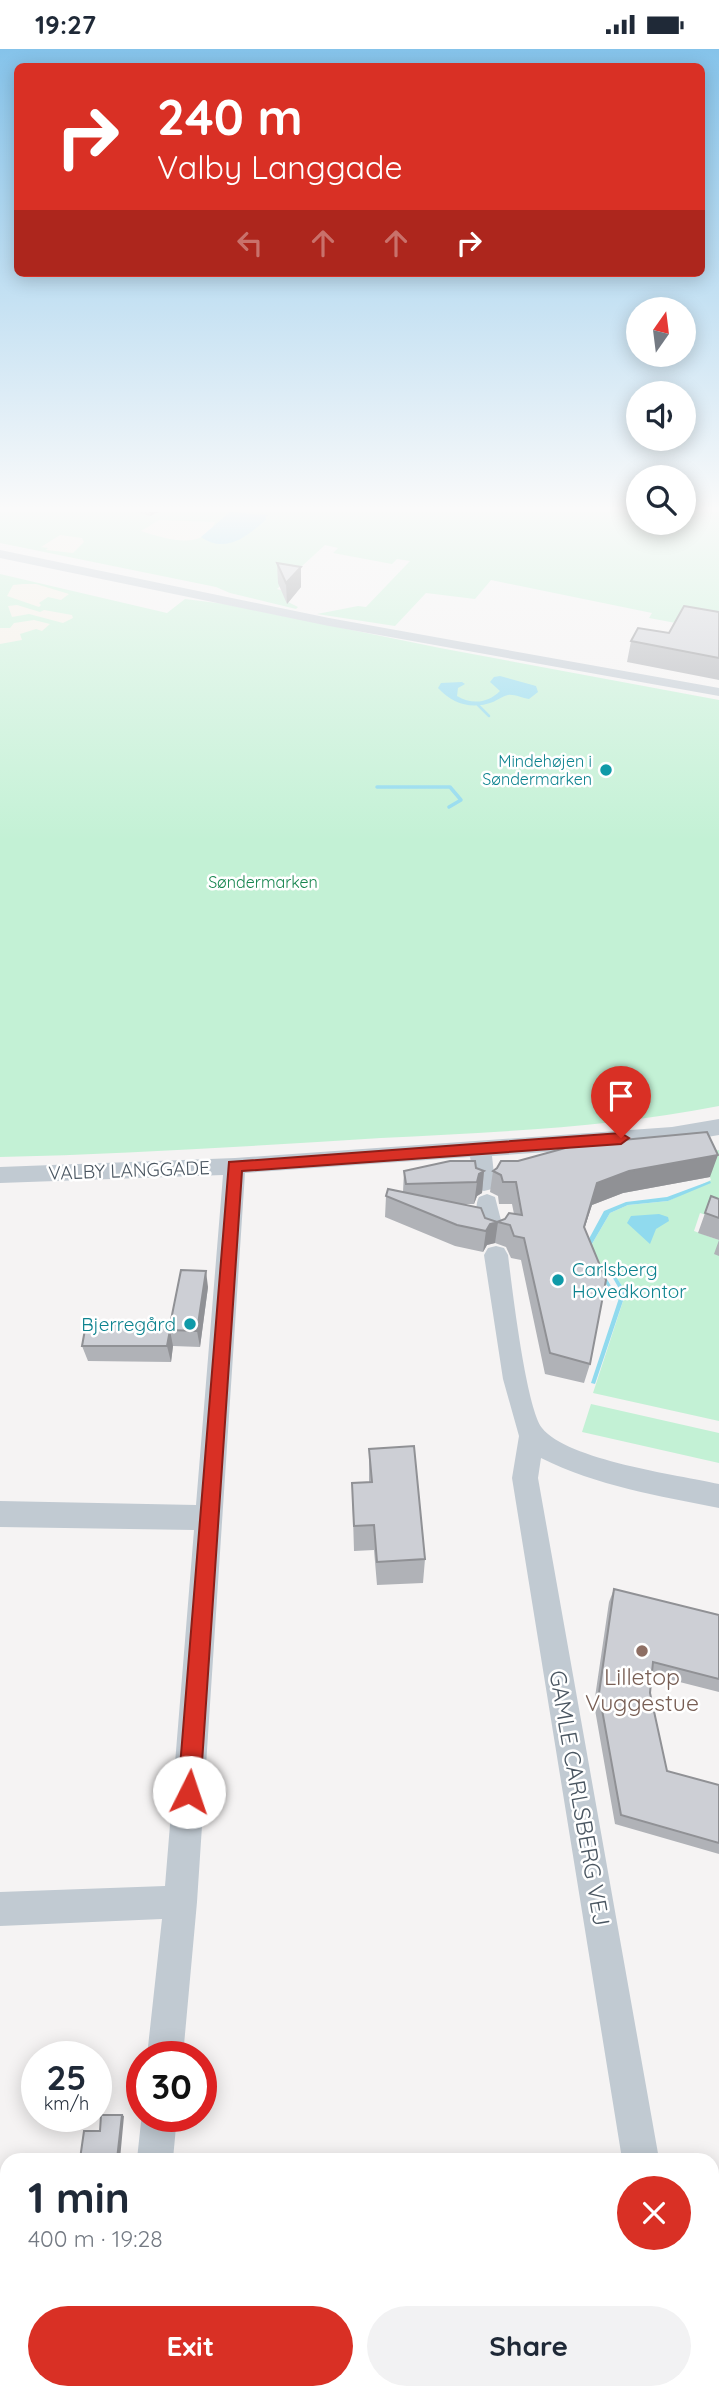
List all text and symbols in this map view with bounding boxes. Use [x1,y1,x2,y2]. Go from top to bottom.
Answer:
text: 19:27 [35,8,96,41]
text: 240 m [157,86,303,147]
icon: right [42,91,133,182]
text: Valby Langgade [157,147,402,187]
icon: left [231,224,269,262]
icon: ahead [304,224,342,262]
icon: ahead [377,224,415,262]
icon: right [450,224,488,262]
north arrow [626,297,696,367]
map controls [626,297,696,535]
button: sound [626,381,696,451]
button: search [626,465,696,535]
place label: Mindehøjen i Søndermarken [482,751,592,789]
marker: Mindehøjen i Søndermarken [598,762,614,778]
park label: Søndermarken [208,872,318,892]
pin [591,1066,651,1138]
icon: arrive [602,1077,640,1115]
street label: VALBY LANGGADE [48,1155,210,1185]
place label: Carlsberg Hovedkontor [572,1257,687,1303]
marker: Carlsberg Hovedkontor [550,1272,566,1288]
place label: Bjerregård [81,1312,176,1336]
marker: Bjerregård [182,1316,198,1332]
marker: Lilletop Vuggestue [634,1643,650,1659]
place label: Lilletop Vuggestue [585,1662,699,1717]
street label: GAMLE CARLSBERG VEJ [543,1668,617,1928]
position arrow [152,1755,226,1829]
speed limit sign: 30 [126,2041,217,2132]
text: 25 [46,2055,87,2099]
text: km/h [44,2092,89,2115]
text: 1 min [28,2171,130,2224]
button: close [617,2176,691,2250]
text: 400 m · 19:28 [28,2224,163,2253]
button: Exit [28,2306,353,2386]
button: Share [367,2306,691,2386]

